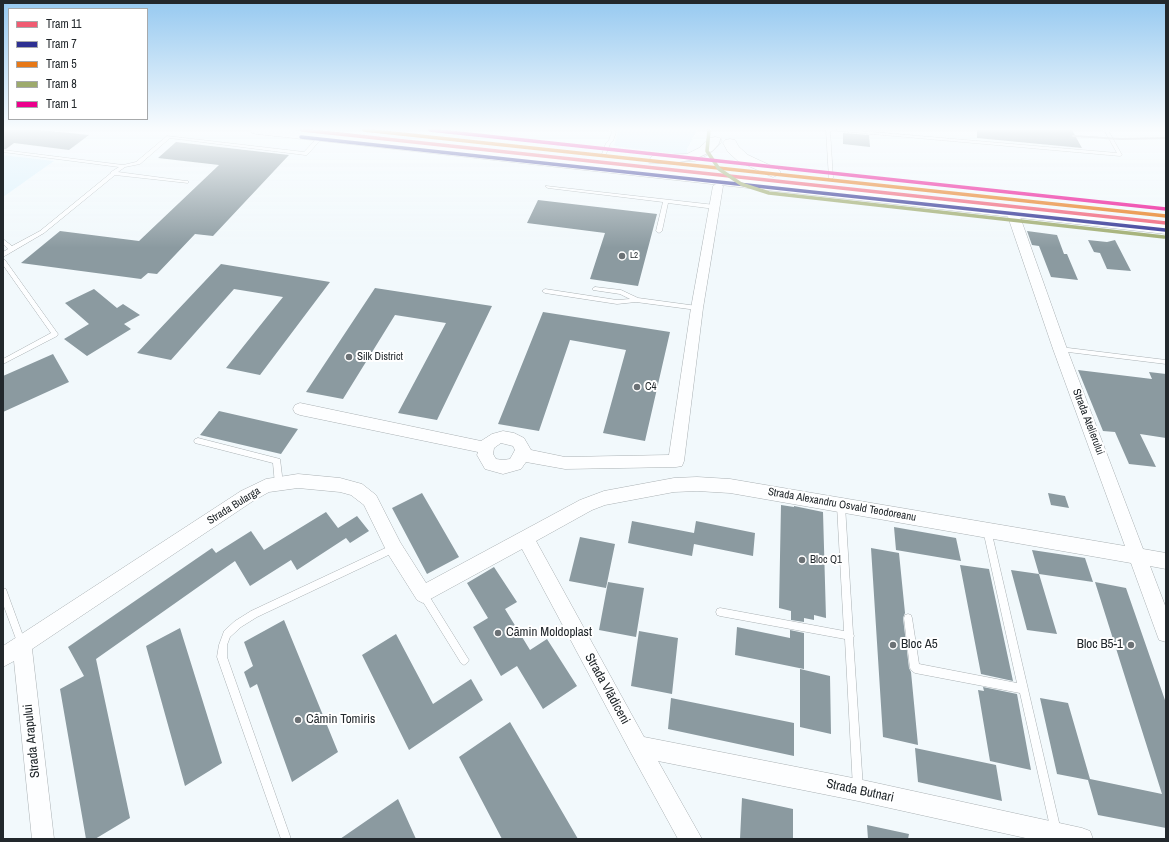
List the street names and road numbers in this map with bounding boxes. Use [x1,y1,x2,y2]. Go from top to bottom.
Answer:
street label: Strada Atelierului [1069,387,1107,457]
street label: Strada Bularga [205,484,263,528]
street label: Strada Alexandru Osvald Teodoreanu [767,485,917,525]
street label: Strada Vlădiceni [581,651,633,727]
street label: Strada Arapului [20,703,44,779]
street label: Strada Butnari [825,776,895,806]

